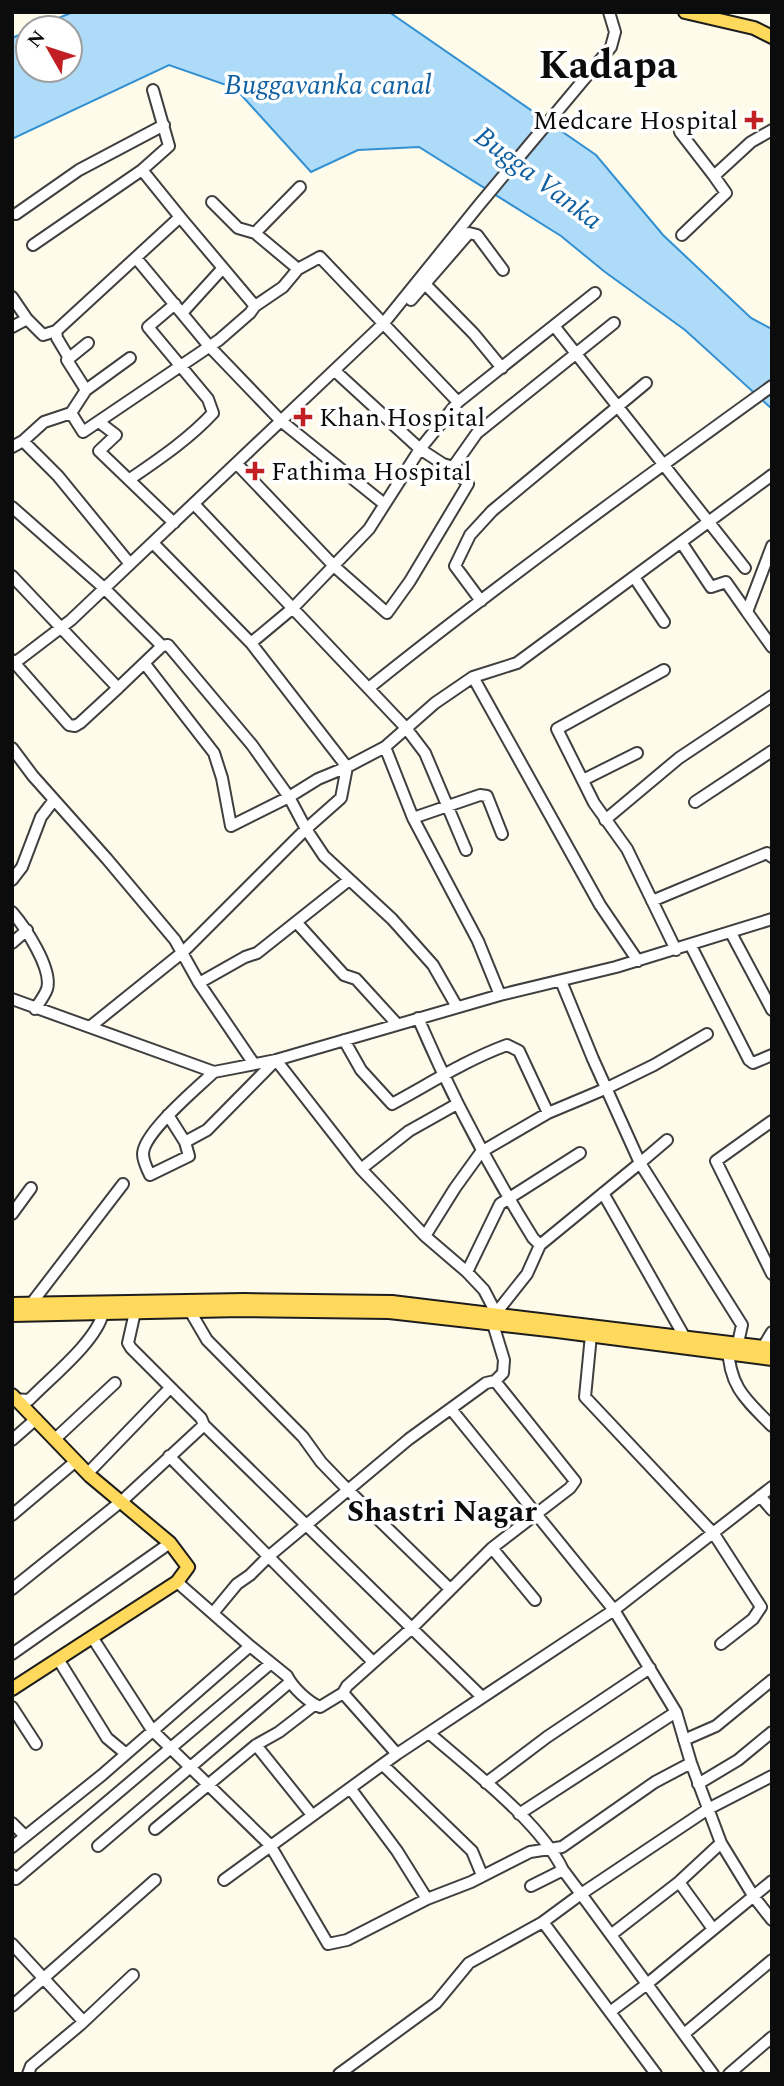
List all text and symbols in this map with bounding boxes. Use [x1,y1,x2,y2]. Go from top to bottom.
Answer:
north arrow [14,14,84,84]
text: N [21,24,53,54]
district label: Kadapa [538,36,678,97]
water label: Buggavanka canal [224,64,432,107]
place label: Medcare Hospital [533,101,738,141]
marker: Medcare Hospital [744,110,764,130]
water label: Bugga Vanka [465,115,612,241]
place label: Khan Hospital [319,398,485,438]
marker: Khan Hospital [293,407,313,427]
place label: Fathima Hospital [271,452,472,492]
marker: Fathima Hospital [245,461,265,481]
district label: Shastri Nagar [347,1489,537,1535]

